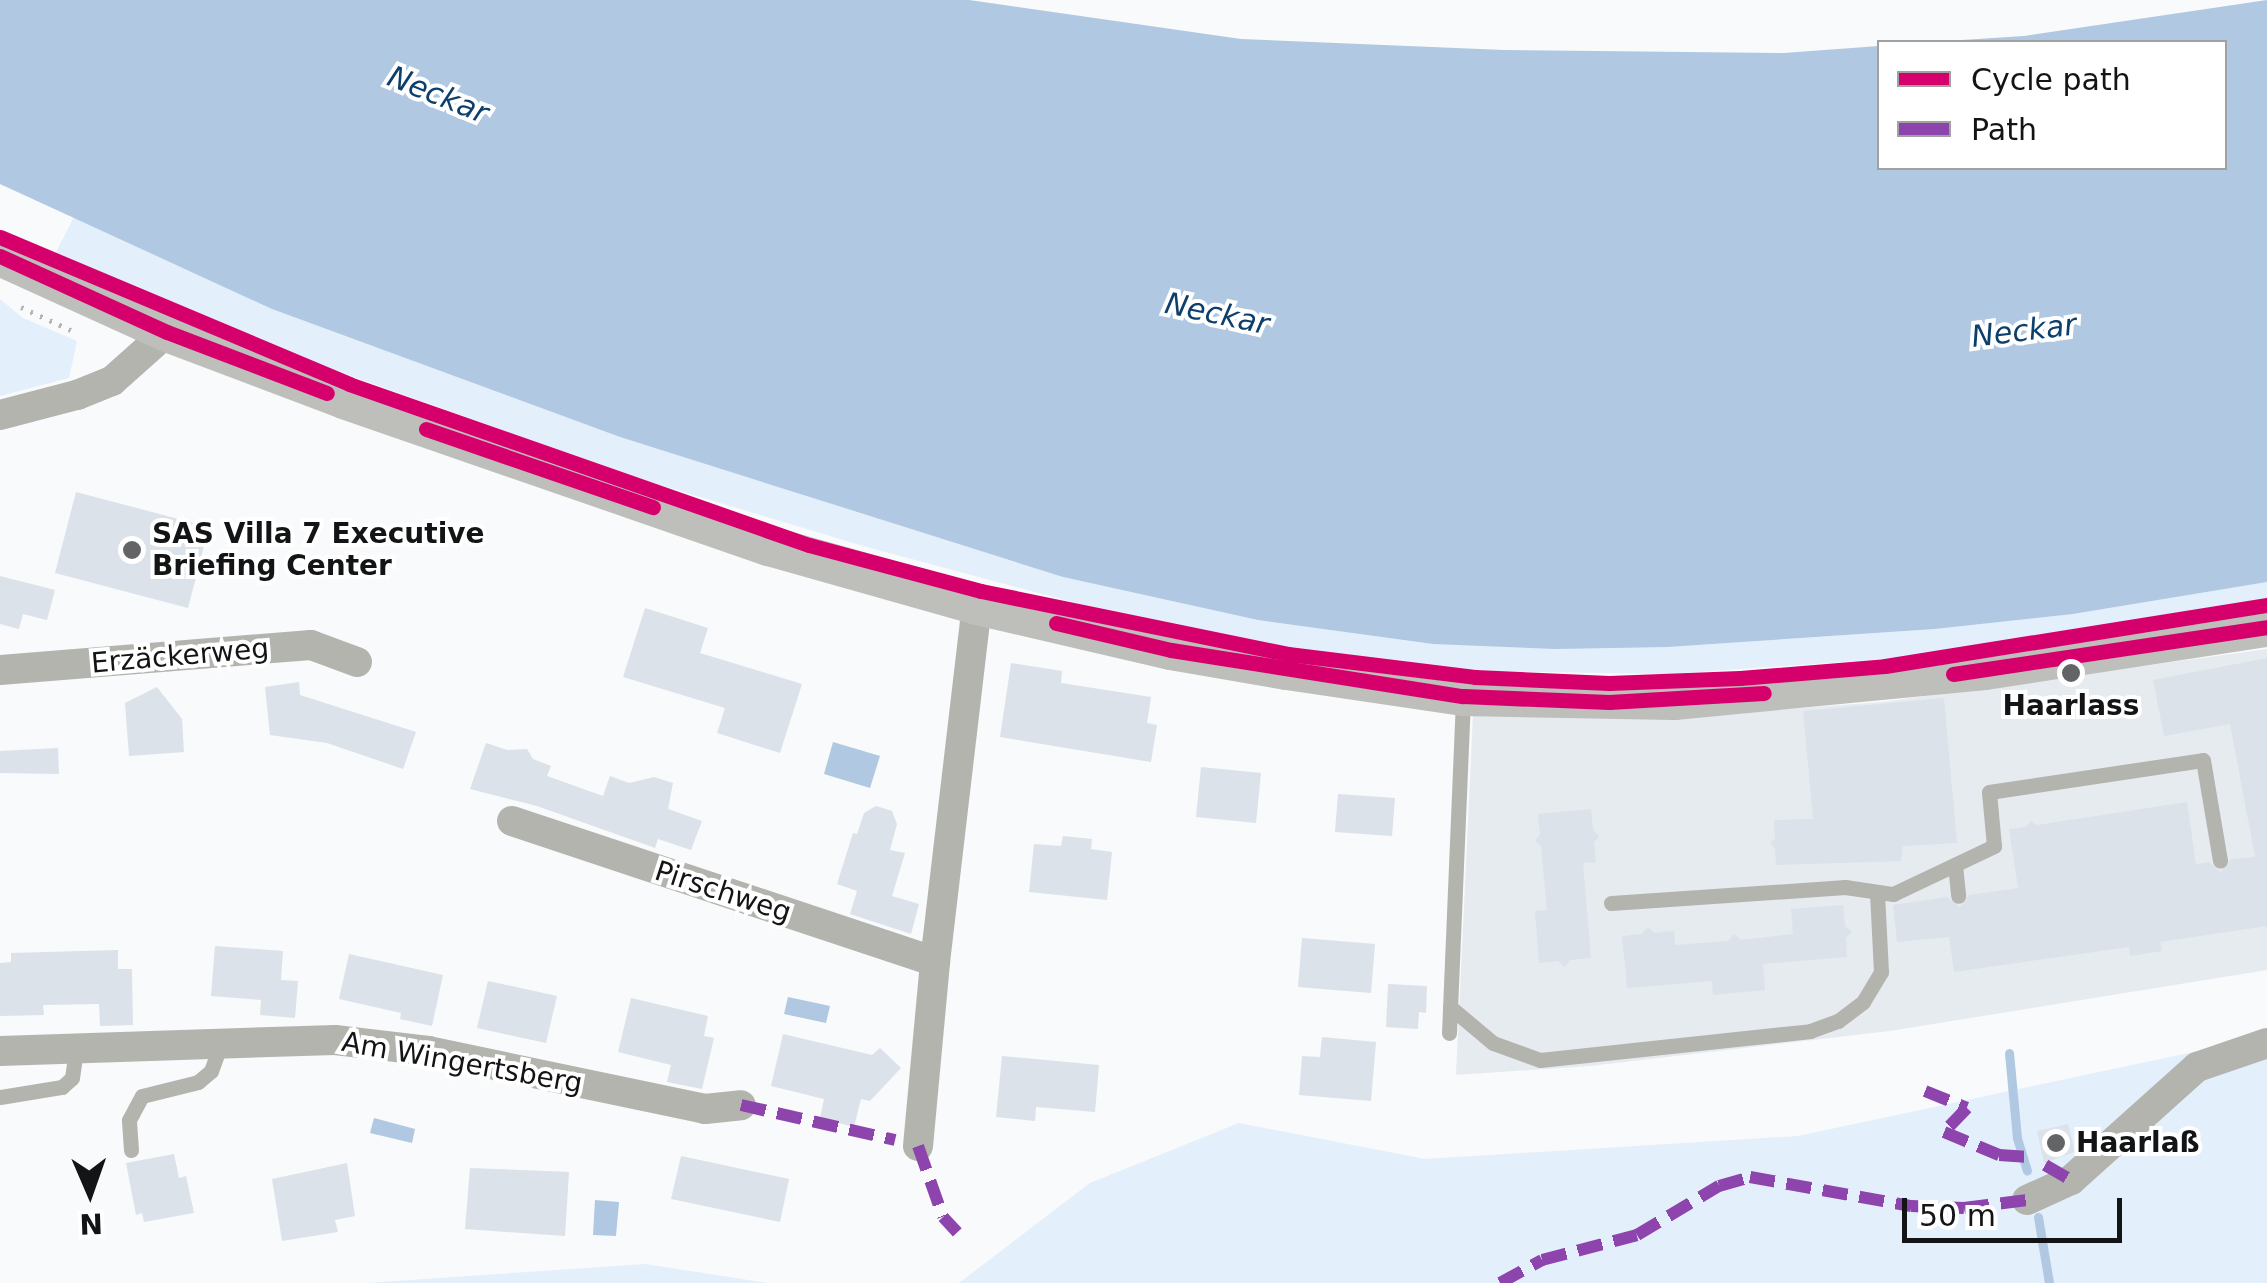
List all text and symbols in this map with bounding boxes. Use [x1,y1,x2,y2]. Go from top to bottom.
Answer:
legend [1877,40,2227,170]
water label: Neckar [382,59,494,131]
text: Cycle path [1971,62,2131,97]
text: Path [1971,112,2037,147]
water label: Neckar [1162,285,1272,343]
water label: Neckar [1969,307,2079,355]
place label: SAS Villa 7 Executive Briefing Center [152,517,485,583]
marker: SAS Villa 7 Executive Briefing Center [121,539,143,561]
street label: Erzäckerweg [90,631,270,681]
marker: Haarlass [2060,662,2082,684]
place label: Haarlass [2003,689,2139,723]
street label: Pirschweg [651,854,795,930]
street label: Am Wingertsberg [339,1025,585,1101]
place label: Haarlaß [2076,1126,2200,1160]
marker: Haarlaß [2045,1132,2067,1154]
north arrow [40,1143,140,1243]
scale bar [1907,1178,2127,1240]
text: 50 m [1919,1198,1996,1233]
text: N [79,1207,103,1240]

